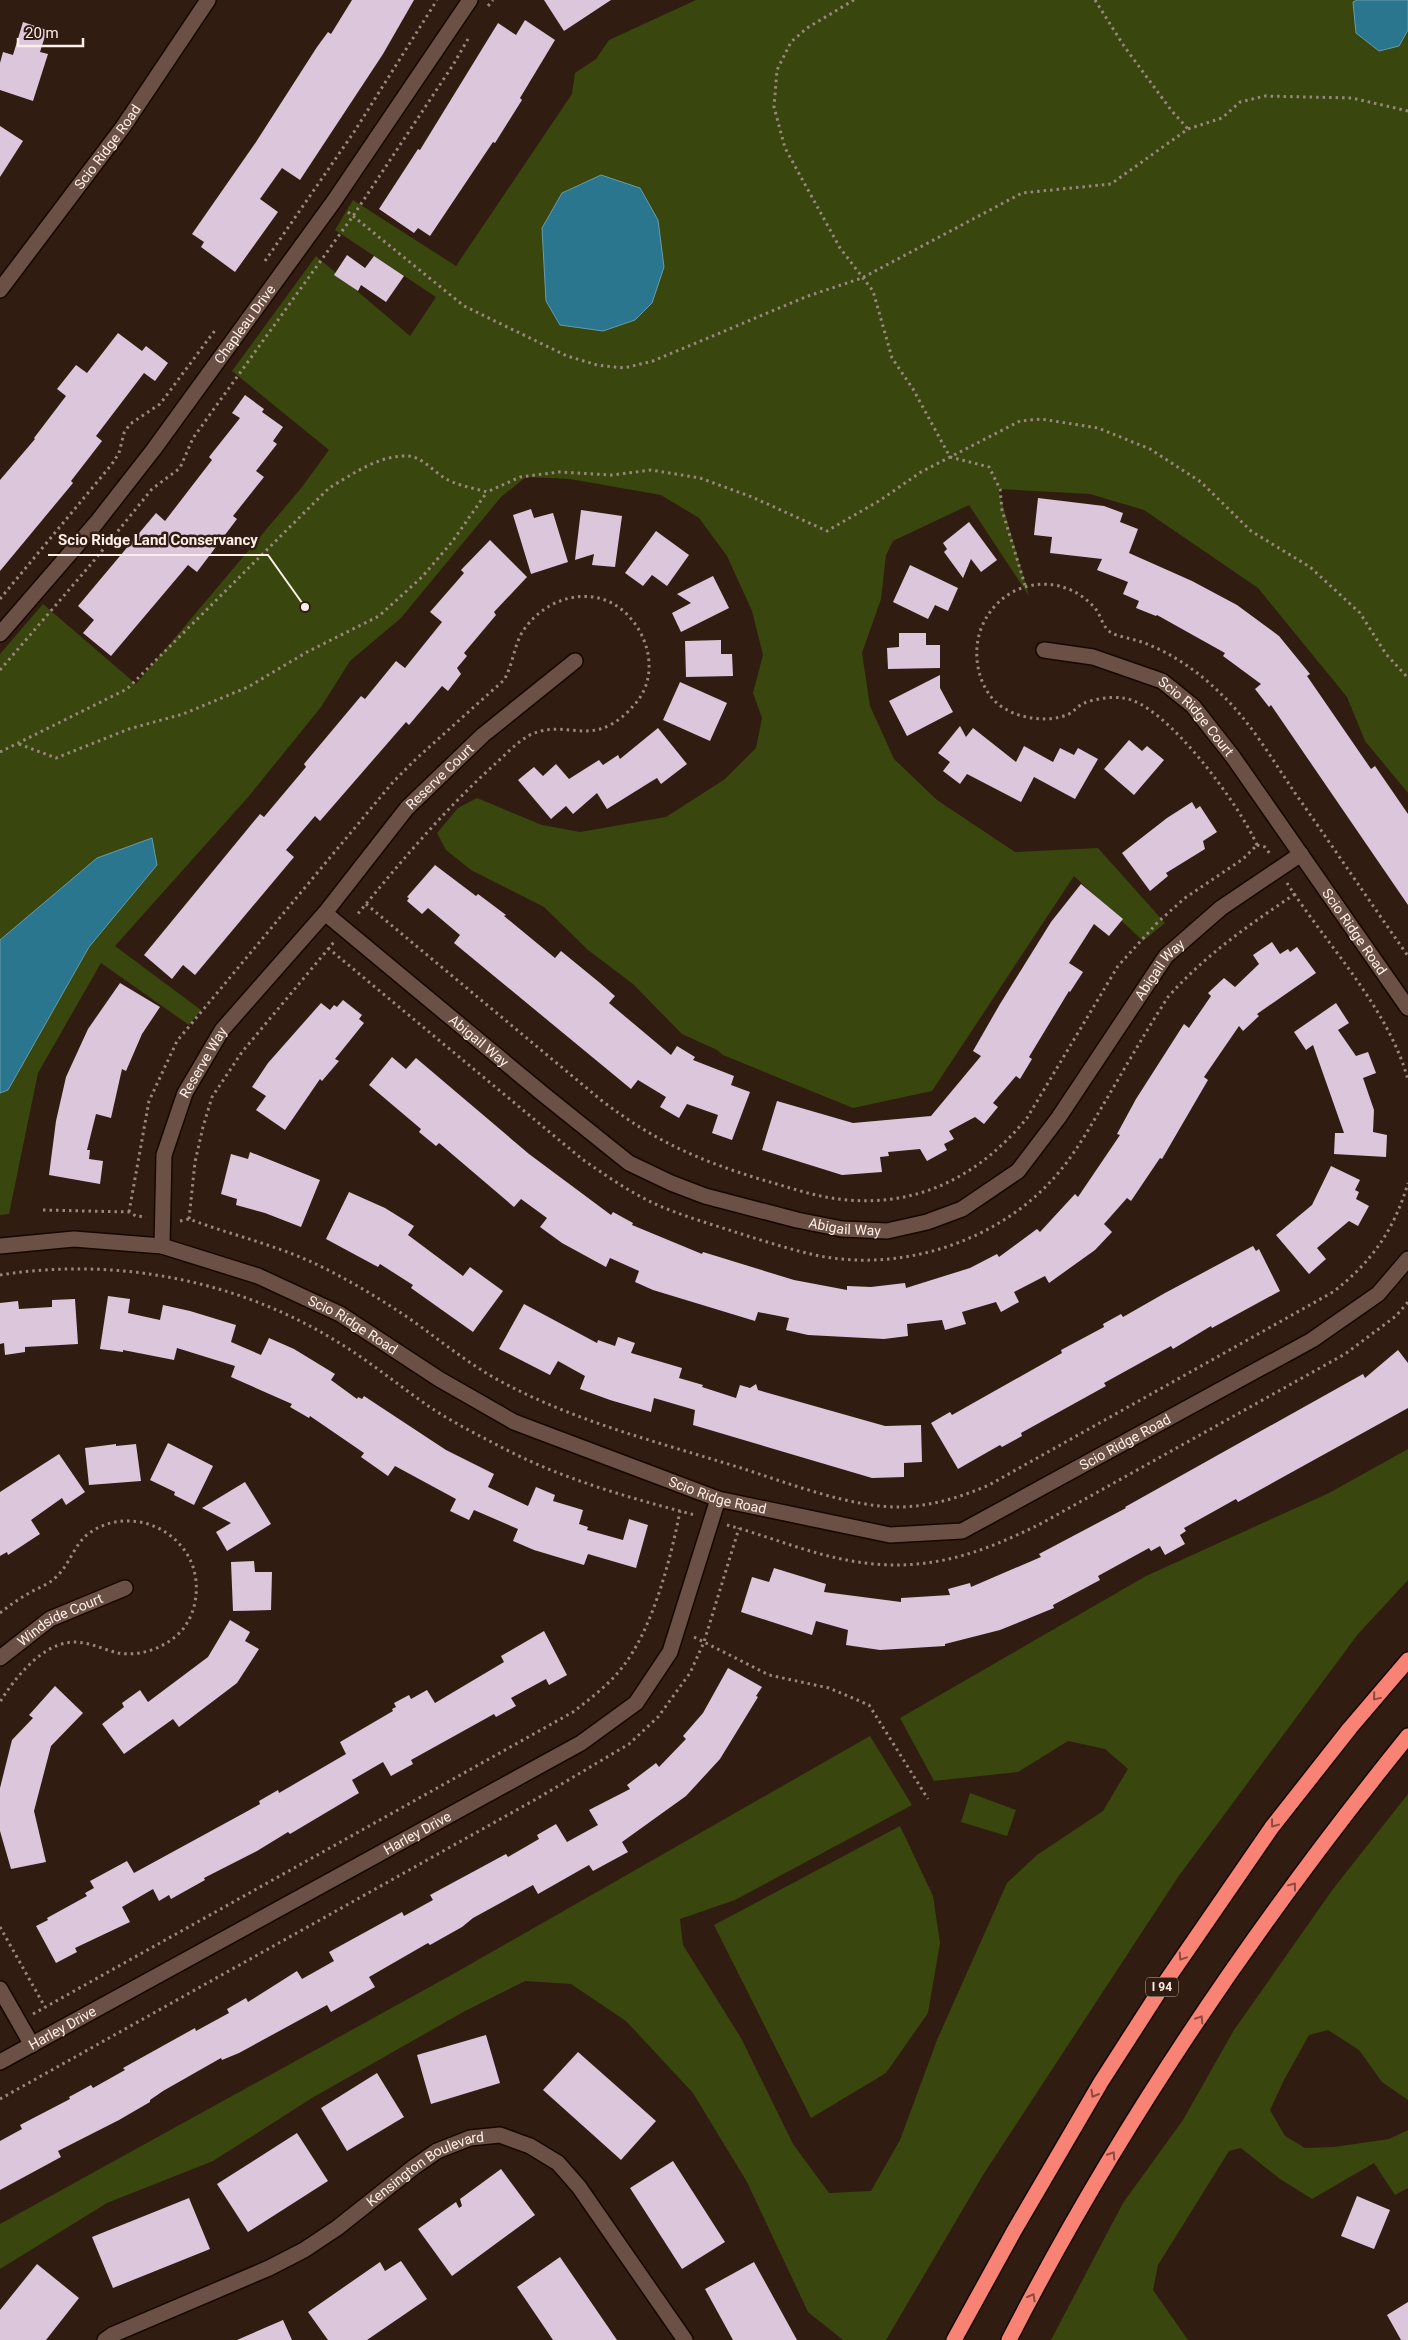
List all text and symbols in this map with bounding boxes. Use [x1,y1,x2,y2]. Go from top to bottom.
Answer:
scale bar [18,15,82,47]
text: 20 m [25,24,59,42]
street label: Scio Ridge Road [71,101,144,192]
street label: Chapleau Drive [211,282,279,367]
callout: Scio Ridge Land Conservancy [48,525,268,555]
text: Scio Ridge Land Conservancy [58,531,258,549]
street label: Scio Ridge Court [1155,673,1238,760]
street label: Reserve Court [403,740,477,813]
street label: Scio Ridge Road [1319,885,1390,978]
street label: Abigail Way [1131,936,1188,1003]
street label: Abigail Way [446,1011,512,1070]
street label: Reserve Way [176,1024,230,1101]
street label: Abigail Way [807,1215,881,1239]
street label: Scio Ridge Road [306,1292,401,1358]
street label: Scio Ridge Road [1077,1411,1173,1473]
street label: Scio Ridge Road [666,1473,768,1517]
street label: Windside Court [14,1590,105,1649]
one-way arrow [1373,1692,1382,1701]
street label: Harley Drive [381,1808,454,1858]
one-way arrow [1272,1818,1280,1827]
one-way arrow [1288,1883,1296,1892]
one-way arrow [1179,1952,1188,1961]
road number: I 94 [1146,1978,1178,1996]
street label: Harley Drive [26,2003,99,2053]
one-way arrow [1194,2015,1203,2025]
one-way arrow [1090,2088,1100,2097]
street label: Kensington Boulevard [363,2129,485,2210]
one-way arrow [1105,2152,1115,2161]
one-way arrow [1026,2293,1036,2302]

